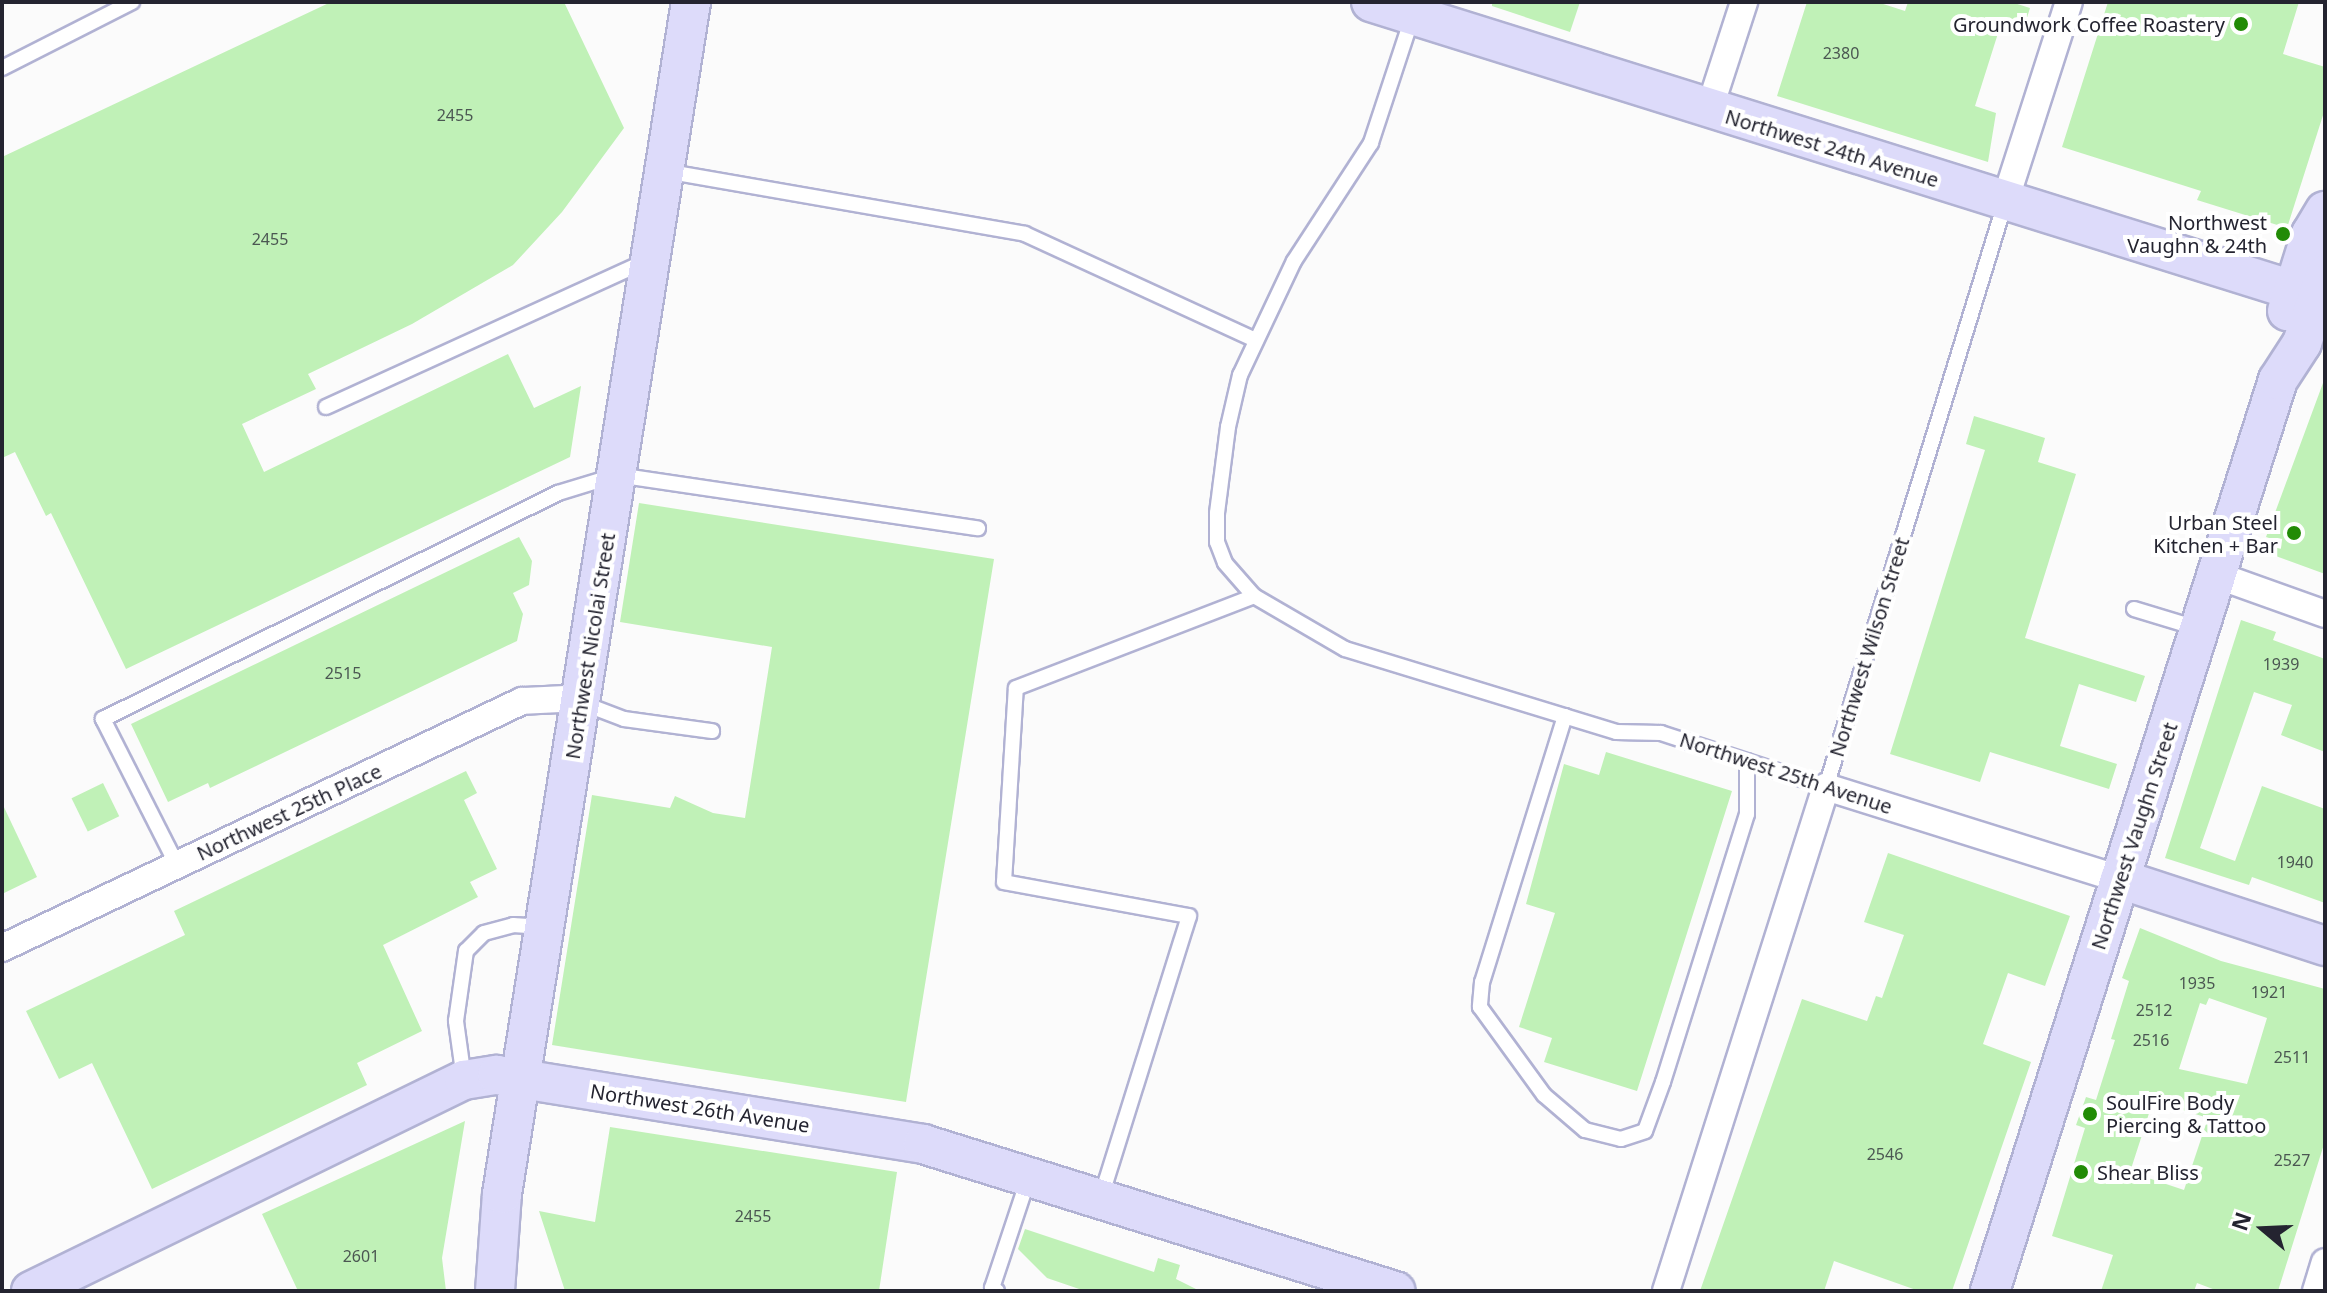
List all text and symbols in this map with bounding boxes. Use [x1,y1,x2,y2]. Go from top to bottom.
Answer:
place label: Groundwork Coffee Roastery [1953,12,2225,36]
marker: Groundwork Coffee Roastery [2232,15,2250,33]
house number: 2380 [1823,43,1859,63]
street label: Northwest 24th Avenue [1722,104,1942,192]
house number: 2455 [437,105,473,125]
place label: Northwest Vaughn & 24th [2127,210,2267,257]
marker: Northwest Vaughn & 24th [2274,225,2292,243]
house number: 2455 [252,229,288,249]
place label: Urban Steel Kitchen + Bar [2153,510,2278,557]
marker: Urban Steel Kitchen + Bar [2285,524,2303,542]
street label: Northwest Nicolai Street [560,531,620,761]
street label: Northwest Wilson Street [1824,534,1914,760]
house number: 1939 [2263,654,2299,674]
house number: 2515 [325,663,361,683]
street label: Northwest Vaughn Street [2086,719,2182,953]
street label: Northwest 25th Avenue [1677,727,1895,819]
street label: Northwest 25th Place [193,759,385,865]
house number: 1940 [2277,852,2313,872]
house number: 1935 [2179,973,2215,993]
house number: 1921 [2251,982,2287,1002]
house number: 2512 [2136,1000,2172,1020]
house number: 2516 [2133,1030,2169,1050]
house number: 2511 [2274,1047,2310,1067]
street label: Northwest 26th Avenue [588,1079,812,1137]
place label: SoulFire Body Piercing & Tattoo [2106,1090,2266,1137]
marker: SoulFire Body Piercing & Tattoo [2081,1105,2099,1123]
house number: 2546 [1867,1144,1903,1164]
house number: 2527 [2274,1150,2310,1170]
place label: Shear Bliss [2097,1160,2199,1184]
marker: Shear Bliss [2072,1163,2090,1181]
north arrow [2223,1189,2303,1269]
house number: 2455 [735,1206,771,1226]
text: N [2223,1208,2257,1235]
house number: 2601 [343,1246,379,1266]

